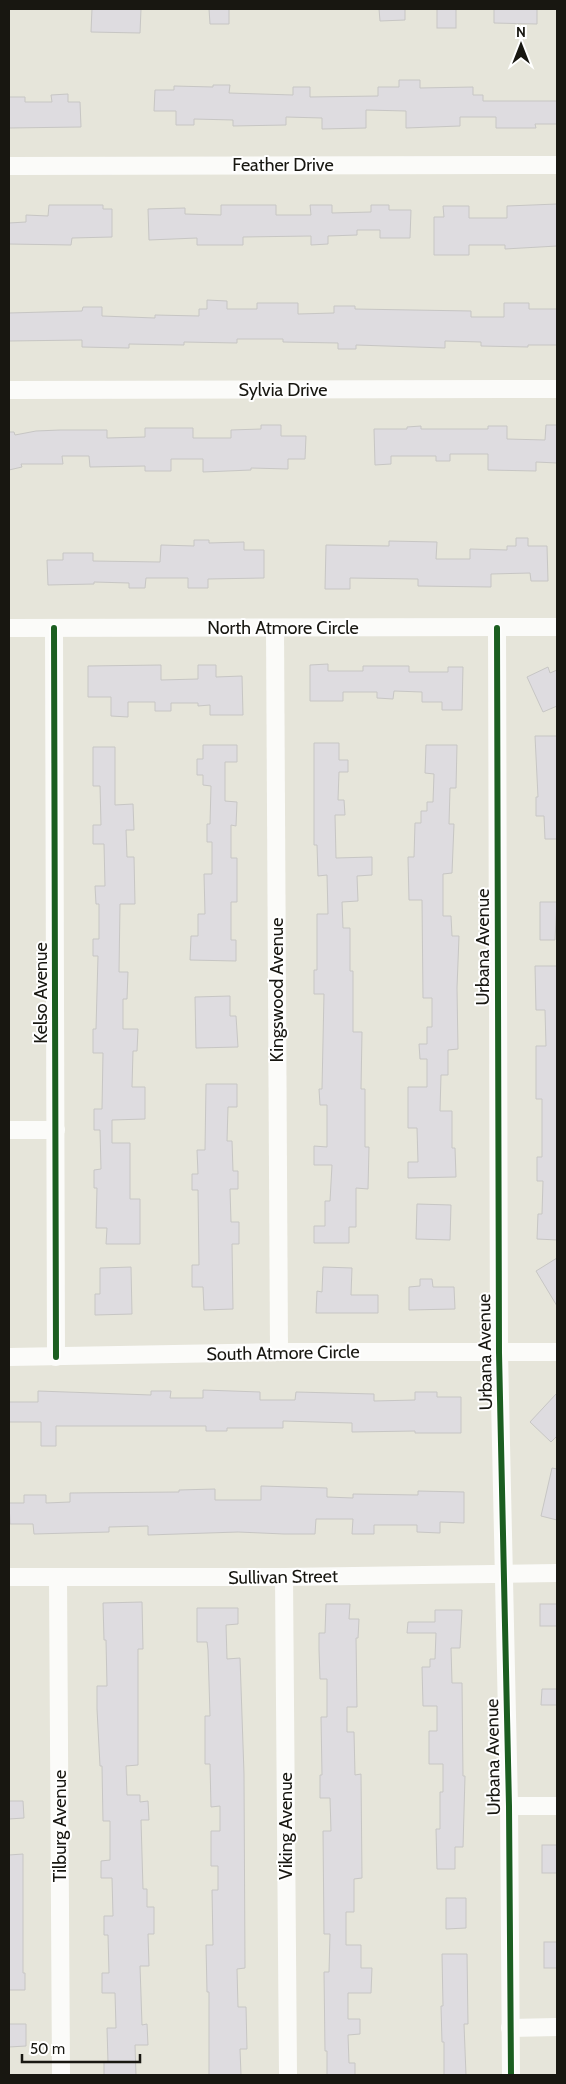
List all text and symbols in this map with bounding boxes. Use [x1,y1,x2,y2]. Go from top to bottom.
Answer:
north arrow [496,20,546,70]
text: N [516,23,526,41]
street label: Feather Drive [232,154,334,176]
street label: Sylvia Drive [238,379,328,401]
street label: North Atmore Circle [207,617,359,639]
street label: Urbana Avenue [472,889,494,1005]
street label: Kingswood Avenue [266,918,288,1062]
street label: Kelso Avenue [30,942,52,1044]
street label: Urbana Avenue [473,1293,497,1411]
street label: South Atmore Circle [206,1341,360,1365]
street label: Sullivan Street [228,1565,338,1589]
street label: Urbana Avenue [481,1698,505,1816]
street label: Tilburg Avenue [49,1770,71,1882]
street label: Viking Avenue [275,1772,297,1880]
scale bar [22,2032,140,2064]
text: 50 m [30,2040,65,2058]

